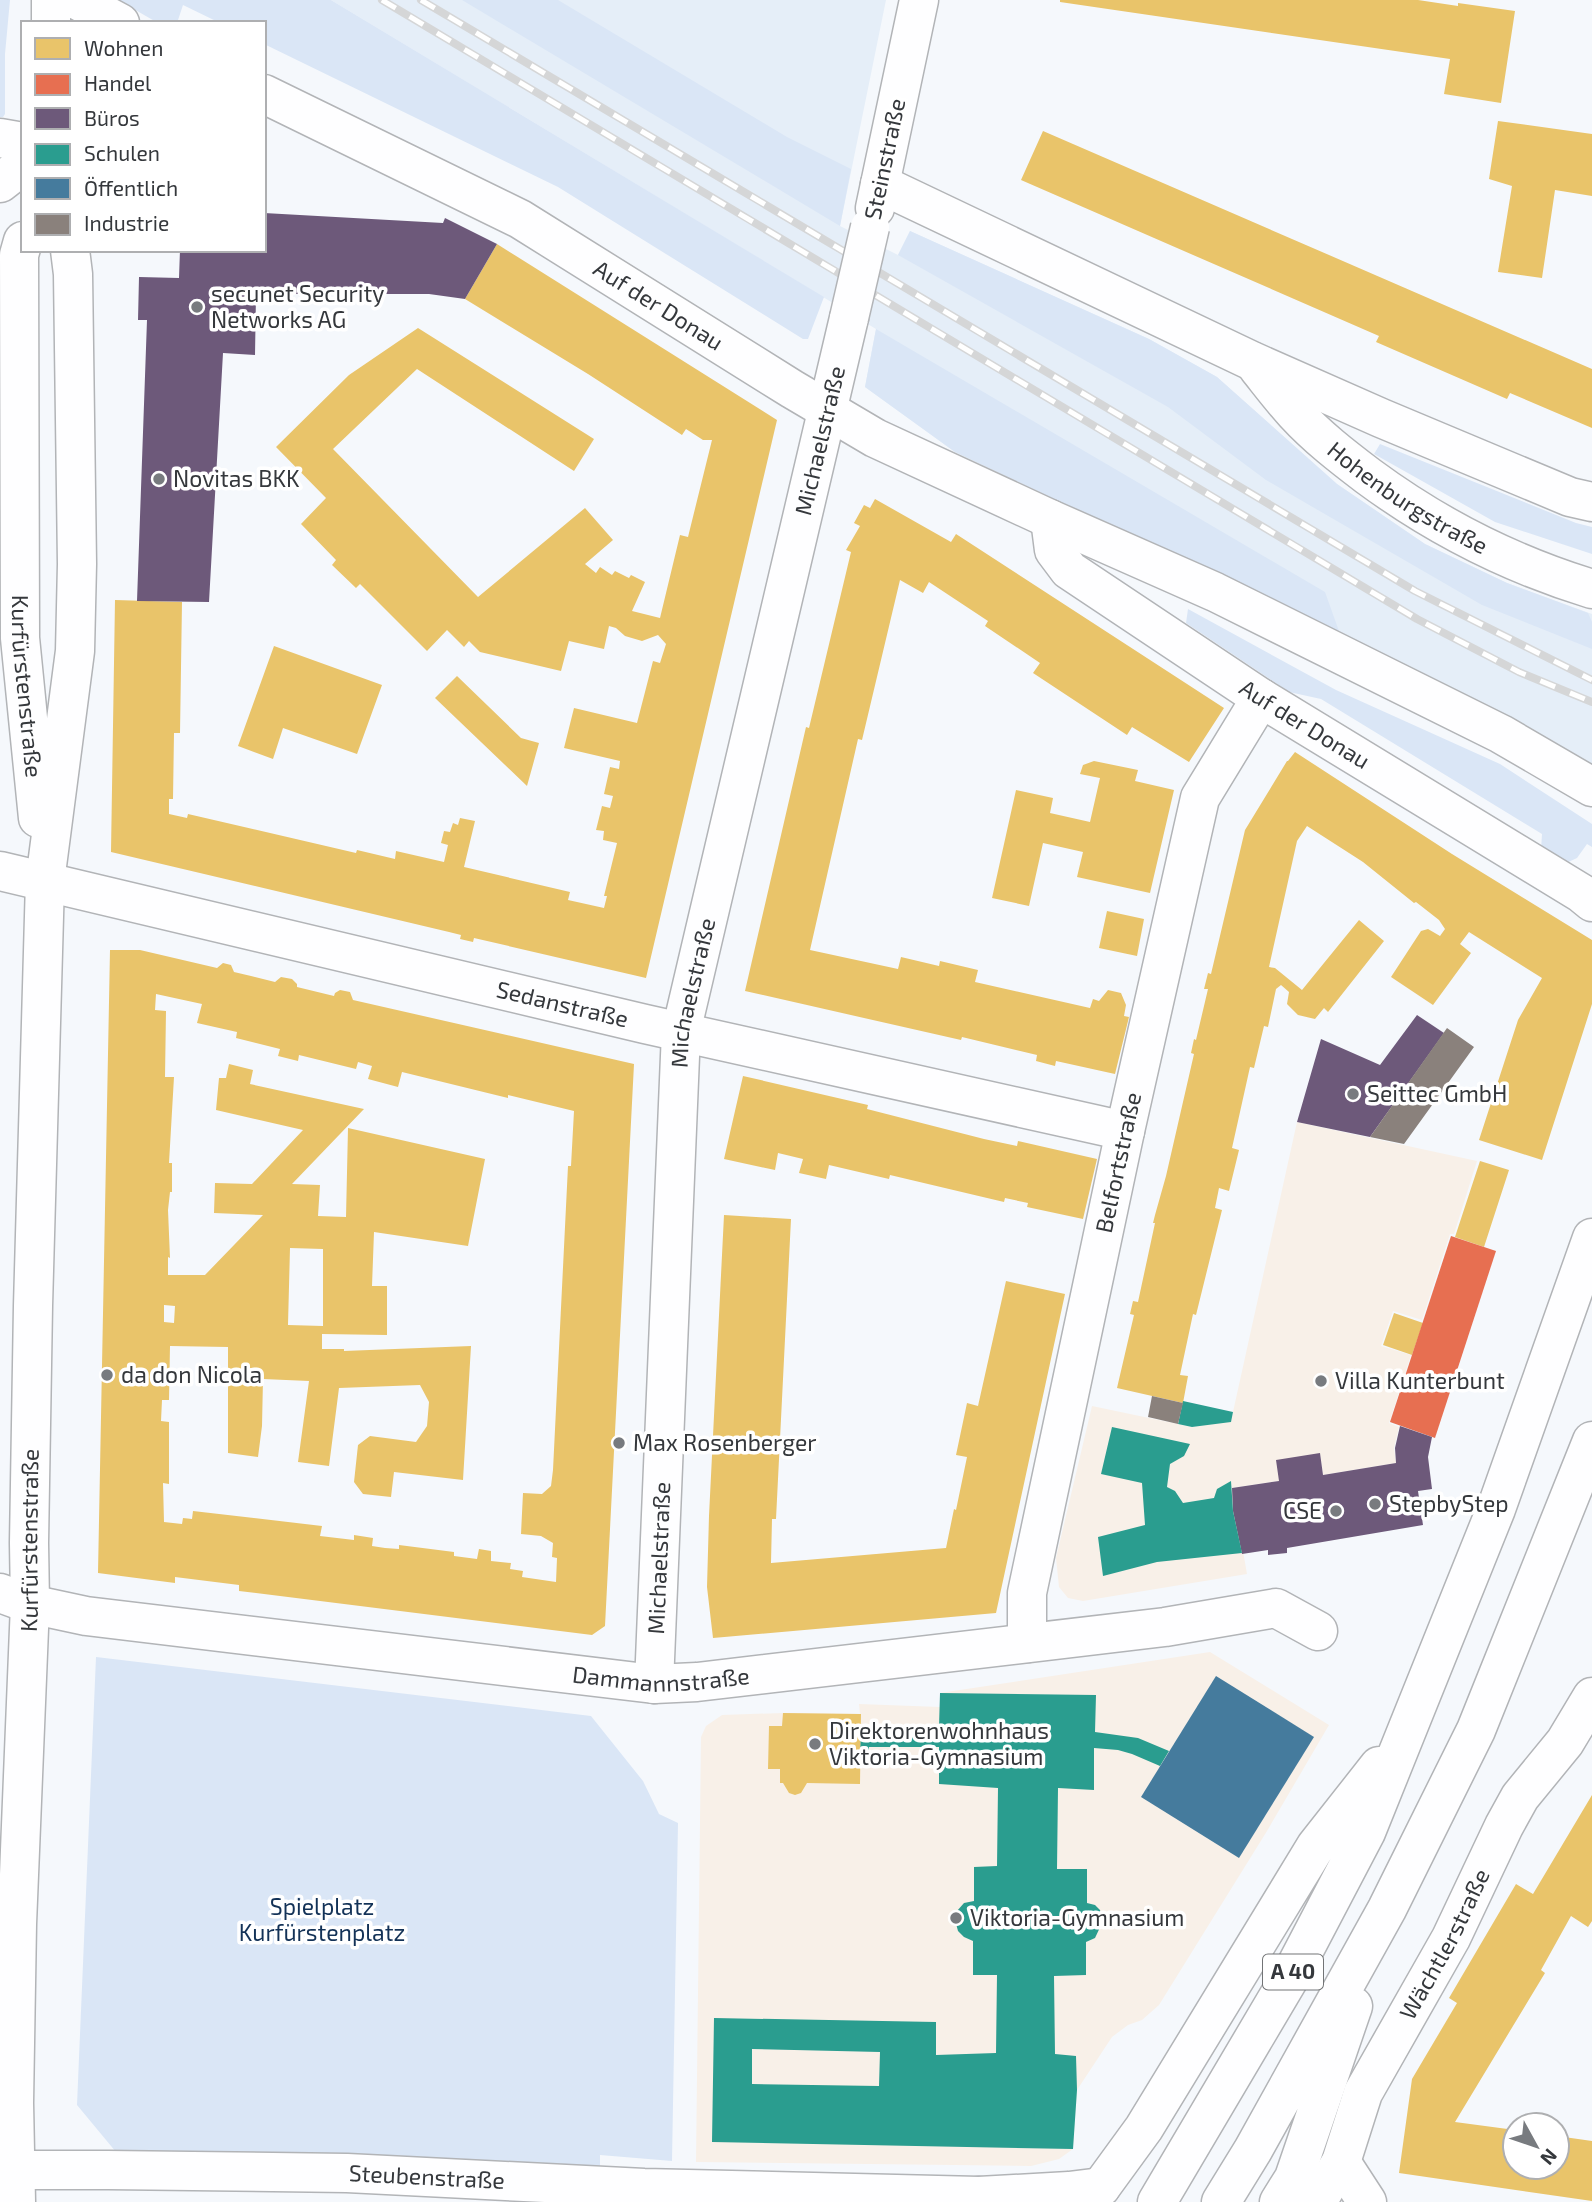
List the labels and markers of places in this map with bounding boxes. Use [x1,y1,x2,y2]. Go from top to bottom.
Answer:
place label: secunet Security Networks AG [211,279,384,333]
marker: secunet Security Networks AG [189,299,205,315]
place label: Novitas BKK [173,464,300,492]
marker: Novitas BKK [151,471,167,487]
place label: Seittec GmbH [1367,1079,1507,1107]
marker: Seittec GmbH [1345,1086,1361,1102]
place label: da don Nicola [121,1360,262,1388]
place label: Villa Kunterbunt [1335,1366,1505,1394]
marker: da don Nicola [99,1367,115,1383]
marker: Villa Kunterbunt [1313,1373,1329,1389]
place label: Max Rosenberger [633,1428,817,1456]
marker: Max Rosenberger [611,1435,627,1451]
place label: StepbyStep [1389,1489,1509,1517]
place label: CSE [1283,1496,1322,1524]
marker: StepbyStep [1367,1496,1383,1512]
marker: CSE [1328,1503,1344,1519]
place label: Direktorenwohnhaus Viktoria-Gymnasium [829,1716,1049,1770]
marker: Direktorenwohnhaus Viktoria-Gymnasium [807,1736,823,1752]
place label: Viktoria-Gymnasium [970,1903,1185,1931]
marker: Viktoria-Gymnasium [948,1910,964,1926]

